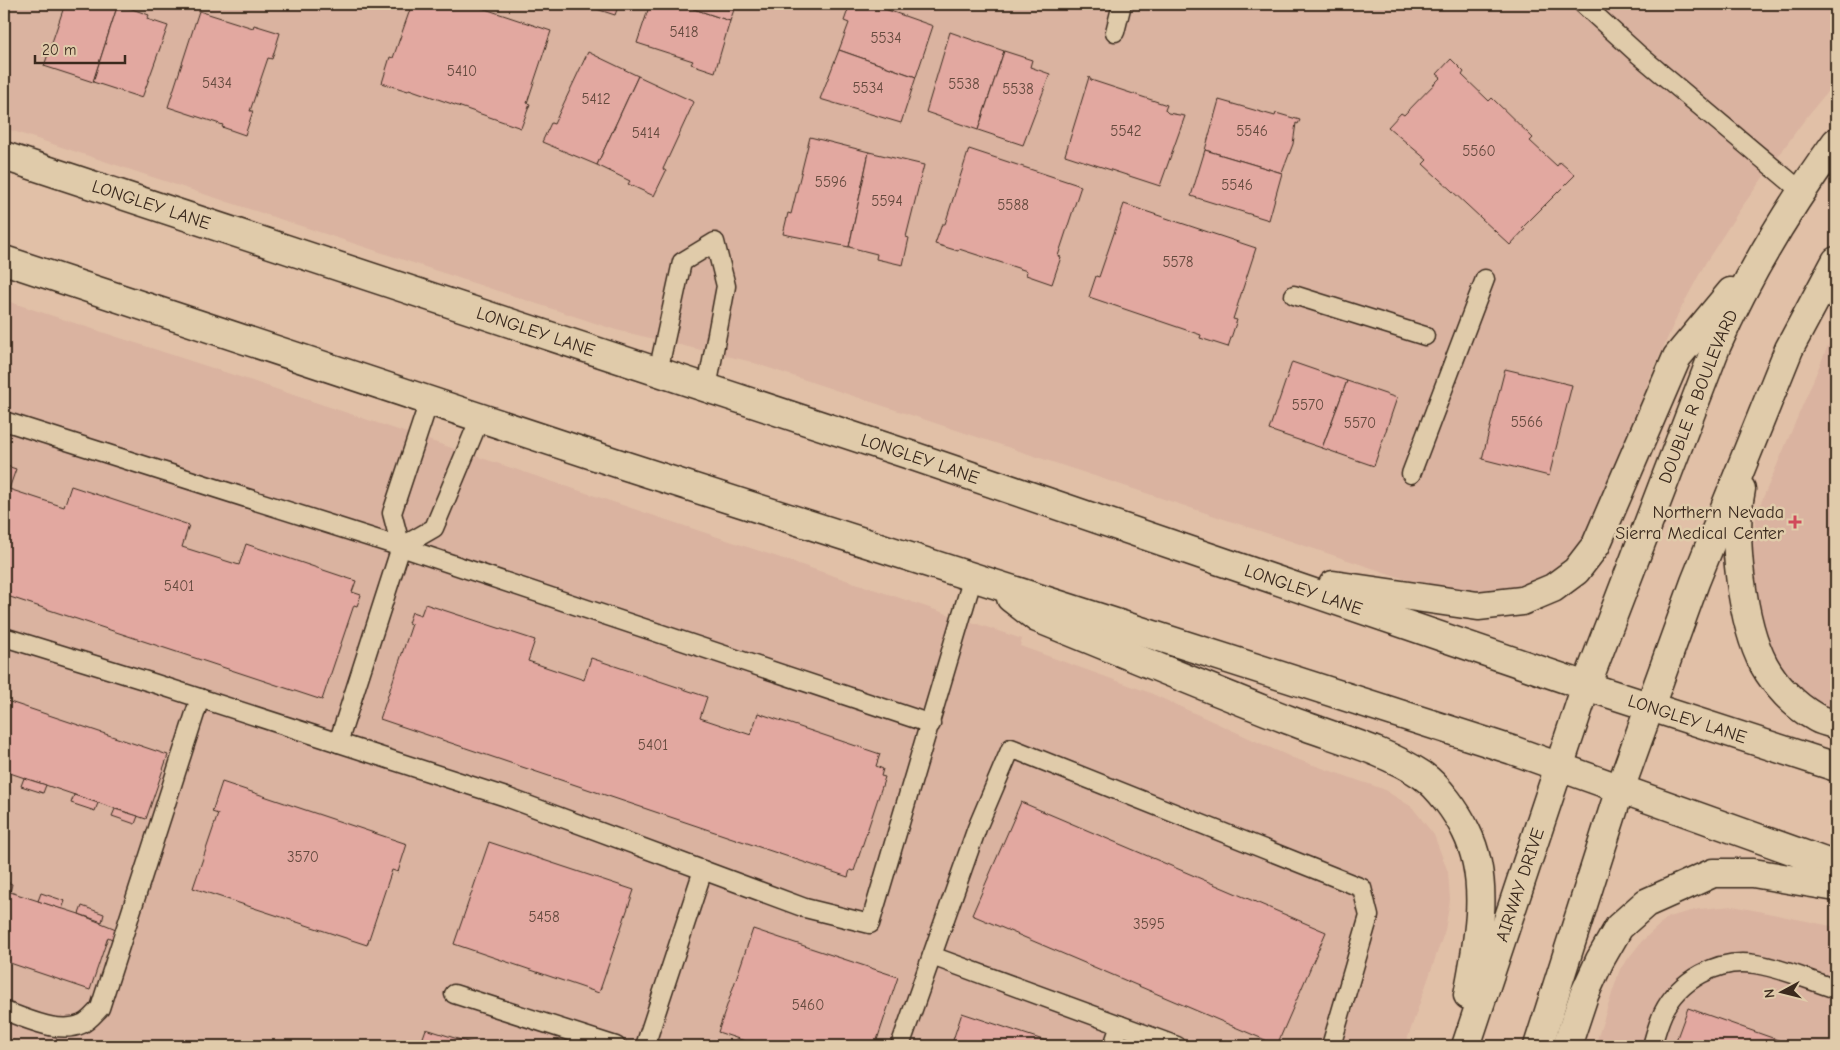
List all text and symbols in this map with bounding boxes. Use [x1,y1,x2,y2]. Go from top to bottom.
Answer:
house number: 5418 [669,23,699,41]
house number: 5534 [870,29,902,47]
scale bar [35,32,125,64]
text: 20 m [42,41,76,59]
house number: 5410 [447,62,477,80]
house number: 5434 [202,74,232,92]
house number: 5538 [948,75,980,93]
house number: 5534 [852,79,884,97]
house number: 5538 [1002,80,1034,98]
house number: 5412 [581,90,611,108]
house number: 5542 [1110,122,1142,140]
house number: 5546 [1236,122,1268,140]
house number: 5414 [632,124,660,142]
house number: 5560 [1462,142,1496,160]
house number: 5596 [815,173,847,191]
street label: LONGLEY LANE [89,175,213,234]
house number: 5546 [1221,176,1253,194]
house number: 5594 [871,192,903,210]
house number: 5588 [997,196,1029,214]
house number: 5578 [1162,253,1194,271]
street label: LONGLEY LANE [474,302,598,361]
street label: DOUBLE R BOULEVARD [1654,306,1742,486]
house number: 5570 [1292,396,1324,414]
house number: 5566 [1511,413,1543,431]
house number: 5570 [1344,414,1376,432]
street label: LONGLEY LANE [858,429,982,488]
place label: Northern Nevada Sierra Medical Center [1615,502,1785,544]
marker: Northern Nevada Sierra Medical Center [1788,515,1802,529]
street label: LONGLEY LANE [1242,560,1366,619]
house number: 5401 [164,577,194,595]
street label: LONGLEY LANE [1625,690,1750,748]
house number: 5401 [638,736,668,754]
street label: AIRWAY DRIVE [1491,825,1549,944]
house number: 3570 [287,848,319,866]
house number: 5458 [528,908,560,926]
house number: 3595 [1133,915,1165,933]
north arrow [1758,968,1808,1018]
text: N [1761,988,1779,999]
house number: 5460 [792,996,824,1014]

